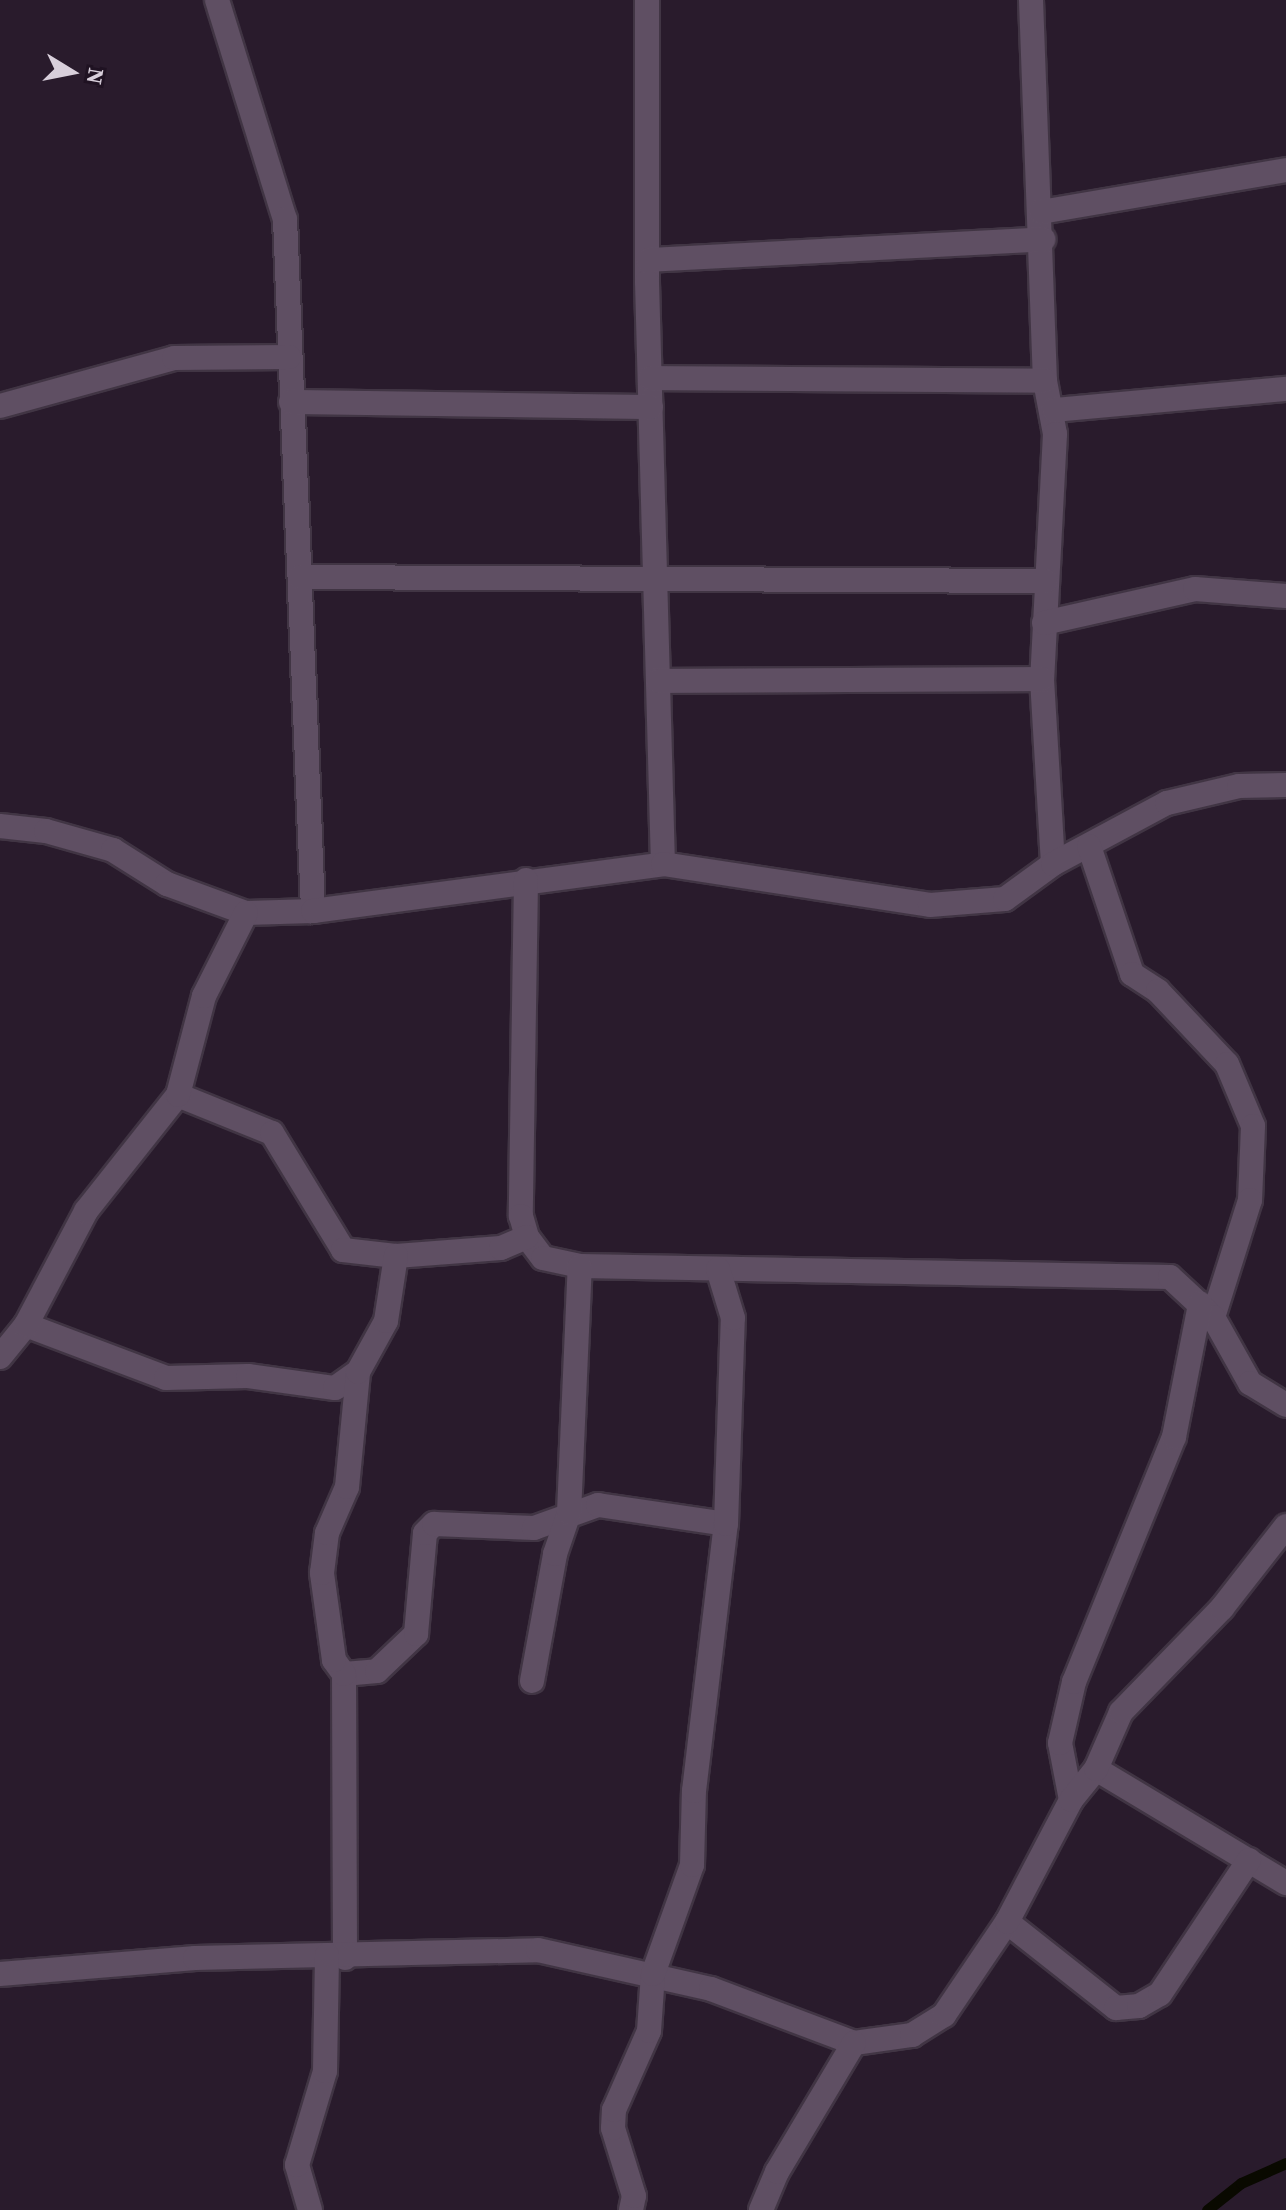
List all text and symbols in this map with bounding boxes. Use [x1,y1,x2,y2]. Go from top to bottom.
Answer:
north arrow [32,32,112,112]
text: N [79,66,112,87]

